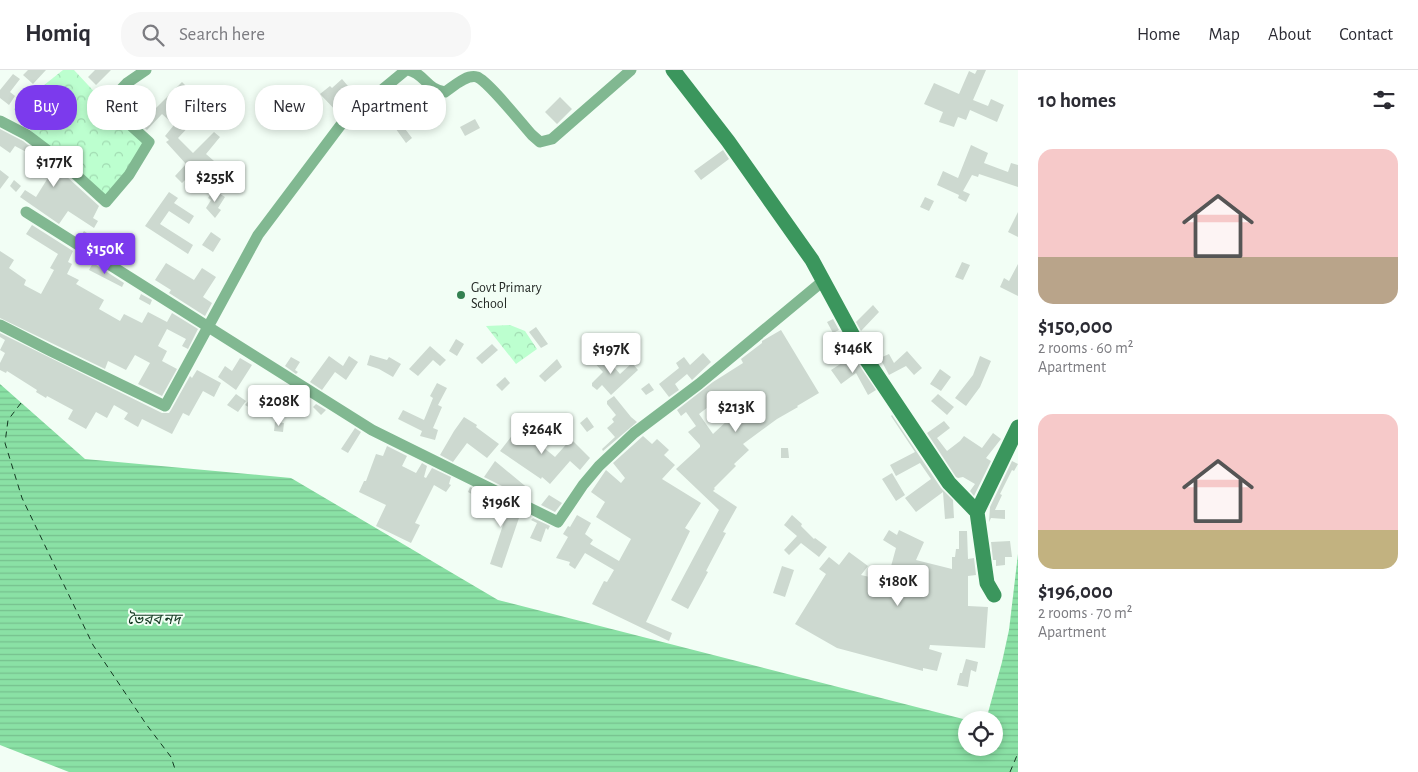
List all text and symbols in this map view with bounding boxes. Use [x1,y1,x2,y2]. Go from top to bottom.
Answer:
search box [121,12,471,57]
icon: search [139,21,167,49]
text: Homiq [25,22,91,46]
text: Search here [179,25,265,44]
text: Home [1137,26,1180,44]
text: Map [1208,26,1240,44]
text: About [1268,26,1311,44]
text: Contact [1339,26,1393,44]
chip: Buy [15,85,77,130]
chip: Rent [87,85,156,130]
chip: Filters [166,85,245,130]
chip: New [255,85,323,130]
chip: Apartment [333,85,446,130]
icon: filters [1370,86,1398,114]
text: 10 homes [1038,90,1116,111]
pin: $177K [19,146,89,188]
text: $177K [36,154,72,170]
pin: $255K [180,160,250,203]
text: $255K [196,169,234,185]
icon: home [1173,181,1263,271]
pin: $150K [70,232,140,275]
text: $150K [86,241,124,257]
place label: Govt Primary School [471,281,542,311]
marker: Govt Primary School [455,289,467,301]
text: $150,000 [1038,316,1113,337]
pin: $197K [576,332,646,375]
pin: $146K [818,332,888,374]
text: $146K [834,340,872,356]
text: 2 rooms · 60 m² [1038,340,1133,356]
text: $197K [593,341,629,357]
text: Apartment [1038,359,1106,375]
pin: $208K [244,384,314,427]
pin: $213K [701,390,771,433]
text: $208K [259,393,299,409]
text: $213K [718,399,754,415]
pin: $264K [507,412,577,455]
text: $264K [522,421,562,437]
icon: home [1173,446,1263,536]
pin: $196K [466,486,536,528]
text: $196K [482,494,520,510]
pin: $180K [863,564,933,607]
text: $180K [879,573,917,589]
text: $196,000 [1038,581,1113,602]
text: 2 rooms · 70 m² [1038,605,1132,621]
water label: ভৈরব নদ [127,610,183,627]
text: Apartment [1038,624,1106,640]
map controls [958,711,1003,756]
button: locate [958,711,1003,756]

